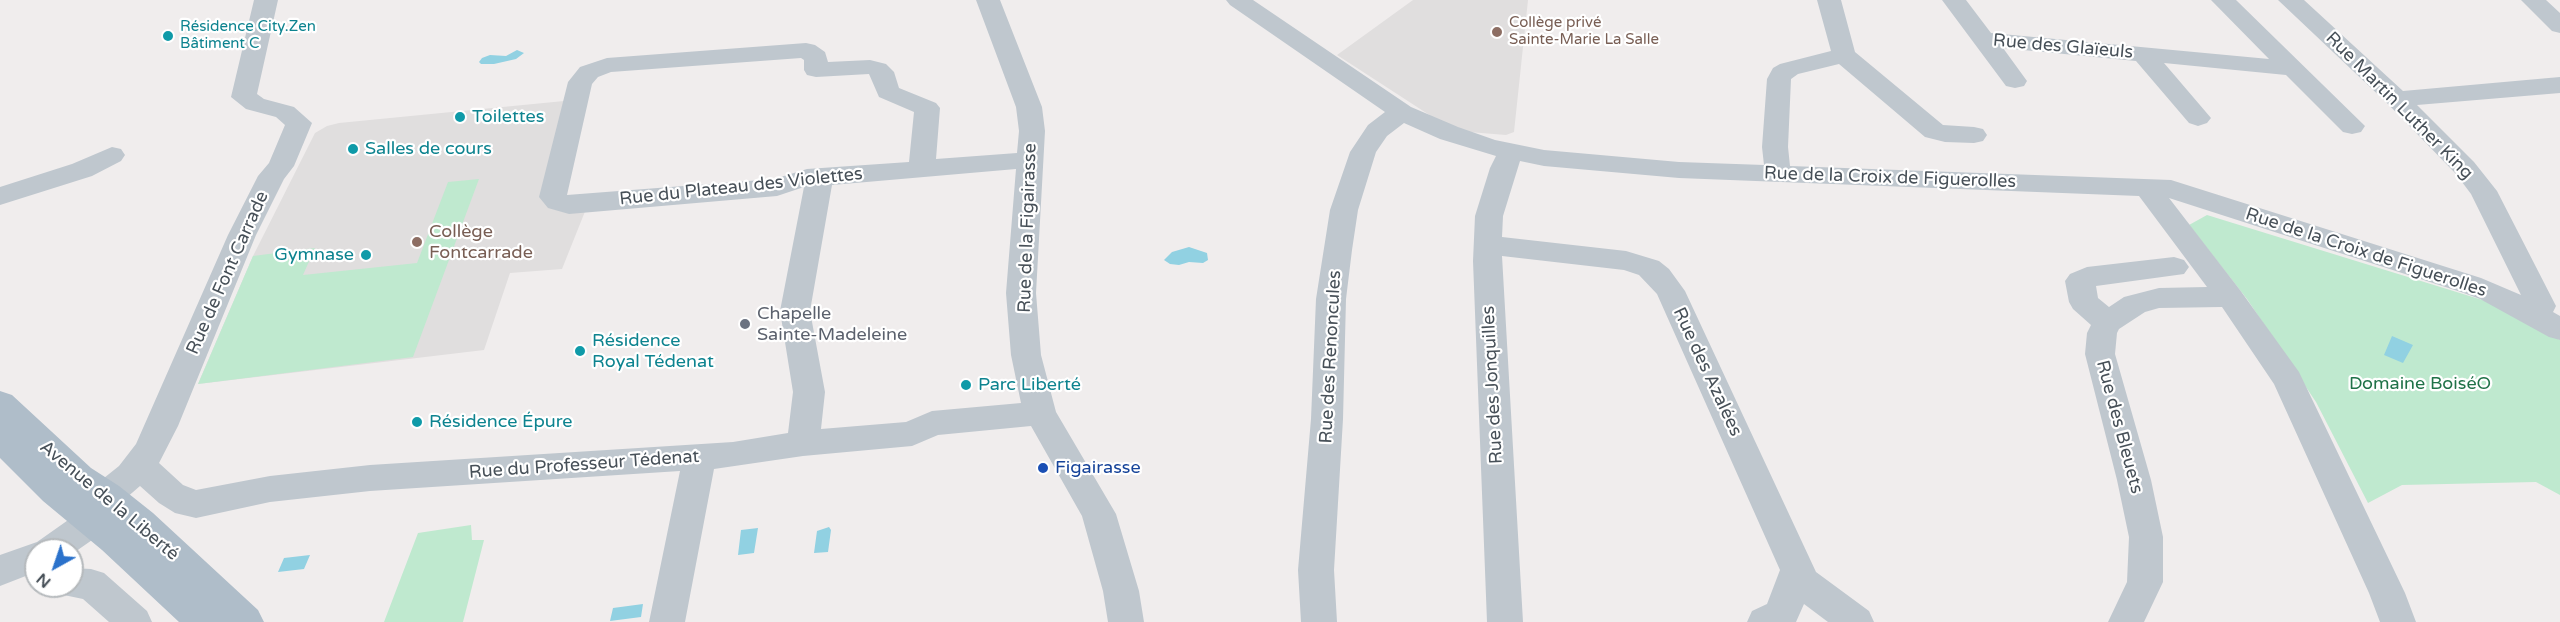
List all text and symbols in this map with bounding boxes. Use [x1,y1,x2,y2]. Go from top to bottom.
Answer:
place label: Collège privé Sainte-Marie La Salle [1509,14,1659,49]
place label: Résidence City.Zen Bâtiment C [180,18,316,53]
marker: Collège privé Sainte-Marie La Salle [1490,25,1504,39]
street label: Rue Martin Luther King [2321,28,2477,184]
marker: Résidence City.Zen Bâtiment C [161,29,175,43]
street label: Rue des Glaïeuls [1992,30,2134,64]
place label: Toilettes [472,106,544,128]
marker: Toilettes [453,110,467,124]
place label: Salles de cours [365,138,492,160]
marker: Salles de cours [346,142,360,156]
street label: Rue de la Figairasse [1014,143,1042,313]
street label: Rue du Plateau des Violettes [618,163,864,211]
street label: Rue de la Croix de Figuerolles [1764,163,2016,193]
street label: Rue de Font Carrade [182,188,274,358]
street label: Rue de la Croix de Figuerolles [2243,204,2489,302]
place label: Collège Fontcarrade [429,221,533,264]
marker: Collège Fontcarrade [410,235,424,249]
place label: Gymnase [274,244,354,266]
marker: Gymnase [359,248,373,262]
street label: Rue des Renoncules [1316,270,1346,444]
place label: Chapelle Sainte-Madeleine [757,303,907,346]
street label: Rue des Azalées [1668,304,1746,440]
street label: Rue des Jonquilles [1478,305,1508,465]
marker: Chapelle Sainte-Madeleine [738,317,752,331]
place label: Résidence Royal Tédenat [592,330,714,372]
marker: Résidence Royal Tédenat [573,344,587,358]
street label: Rue des Bleuets [2091,358,2147,496]
park label: Domaine BoiséO [2349,373,2491,395]
place label: Parc Liberté [978,374,1081,396]
marker: Parc Liberté [959,378,973,392]
place label: Résidence Épure [429,411,573,433]
marker: Résidence Épure [410,415,424,429]
street label: Avenue de la Liberté [35,437,183,565]
street label: Rue du Professeur Tédenat [468,446,700,484]
place label: Figairasse [1055,457,1141,479]
marker: Figairasse [1036,461,1050,475]
north arrow [24,538,84,598]
text: N [32,568,55,592]

